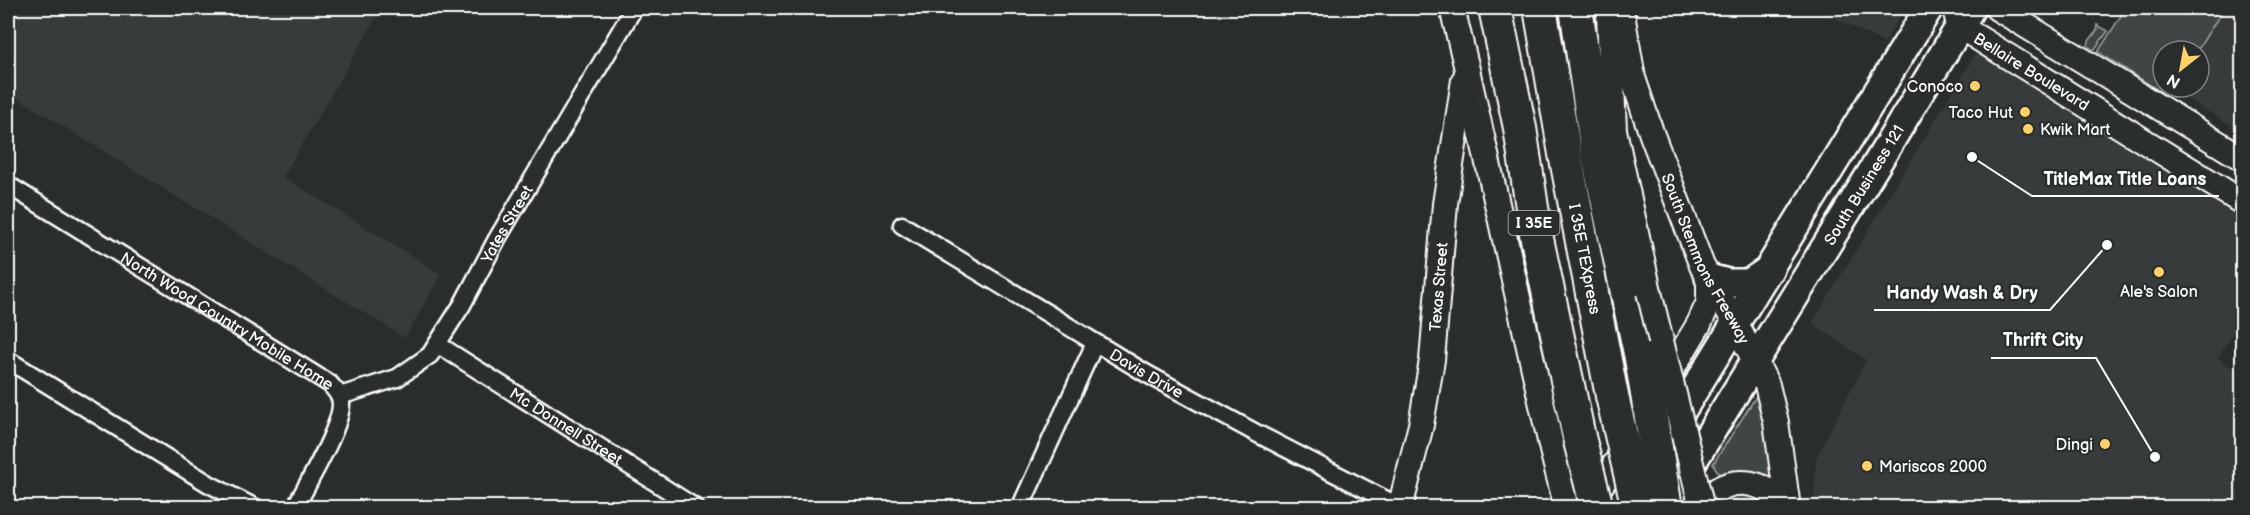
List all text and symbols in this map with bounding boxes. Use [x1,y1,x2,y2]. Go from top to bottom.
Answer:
street label: Bellaire Boulevard [1970,29,2092,116]
north arrow [2151,39,2211,99]
text: N [2164,69,2184,92]
place label: Conoco [1907,78,1963,97]
marker: Conoco [1968,79,1982,93]
place label: Taco Hut [1949,104,2013,123]
marker: Taco Hut [2018,105,2032,119]
place label: Kwik Mart [2040,121,2111,140]
street label: South Business 121 [1821,122,1909,249]
marker: Kwik Mart [2021,122,2035,136]
callout: TitleMax Title Loans [2032,160,2219,196]
text: TitleMax Title Loans [2044,169,2207,190]
street label: South Stemmons Freeway [1657,171,1753,348]
street label: Yates Street [478,182,538,268]
street label: I 35E TEXpress [1564,202,1604,316]
road number: I 35E [1508,211,1559,235]
street label: Texas Street [1426,242,1453,332]
street label: North Wood Country Mobile Home [117,249,337,395]
marker: Ale's Salon [2152,265,2166,279]
callout: Handy Wash & Dry [1874,274,2050,310]
text: Handy Wash & Dry [1886,283,2038,304]
place label: Ale's Salon [2120,283,2198,302]
callout: Thrift City [1991,322,2096,358]
text: Thrift City [2003,330,2084,351]
street label: Davis Drive [1106,346,1187,403]
street label: Mc Donnell Street [505,384,625,470]
place label: Dingi [2056,436,2093,455]
marker: Dingi [2098,437,2112,451]
place label: Mariscos 2000 [1879,458,1987,477]
marker: Mariscos 2000 [1860,459,1874,473]

